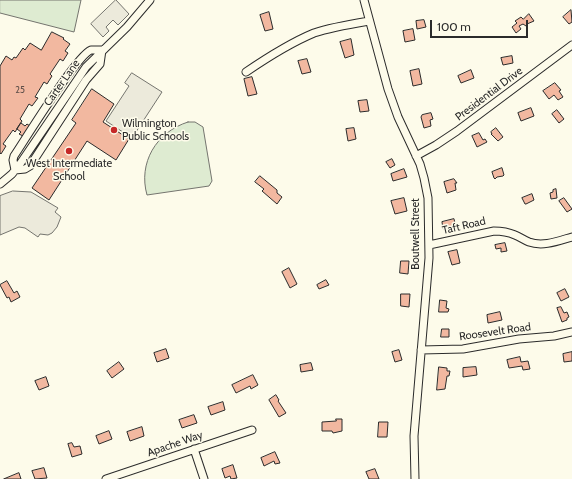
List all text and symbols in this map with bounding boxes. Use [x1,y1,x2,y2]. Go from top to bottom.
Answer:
scale bar [432,12,530,38]
text: 100 m [437,19,471,34]
street label: Carter Lane [41,57,83,109]
street label: Presidential Drive [453,64,525,124]
house number: 25 [15,85,25,95]
place label: Wilmington Public Schools [122,117,189,143]
marker: Wilmington Public Schools [109,125,119,135]
marker: West Intermediate School [64,146,74,156]
place label: West Intermediate School [26,157,112,183]
street label: Boutwell Street [409,198,423,270]
street label: Taft Road [441,215,487,237]
street label: Roosevelt Road [458,320,532,344]
street label: Apache Way [146,428,204,460]

